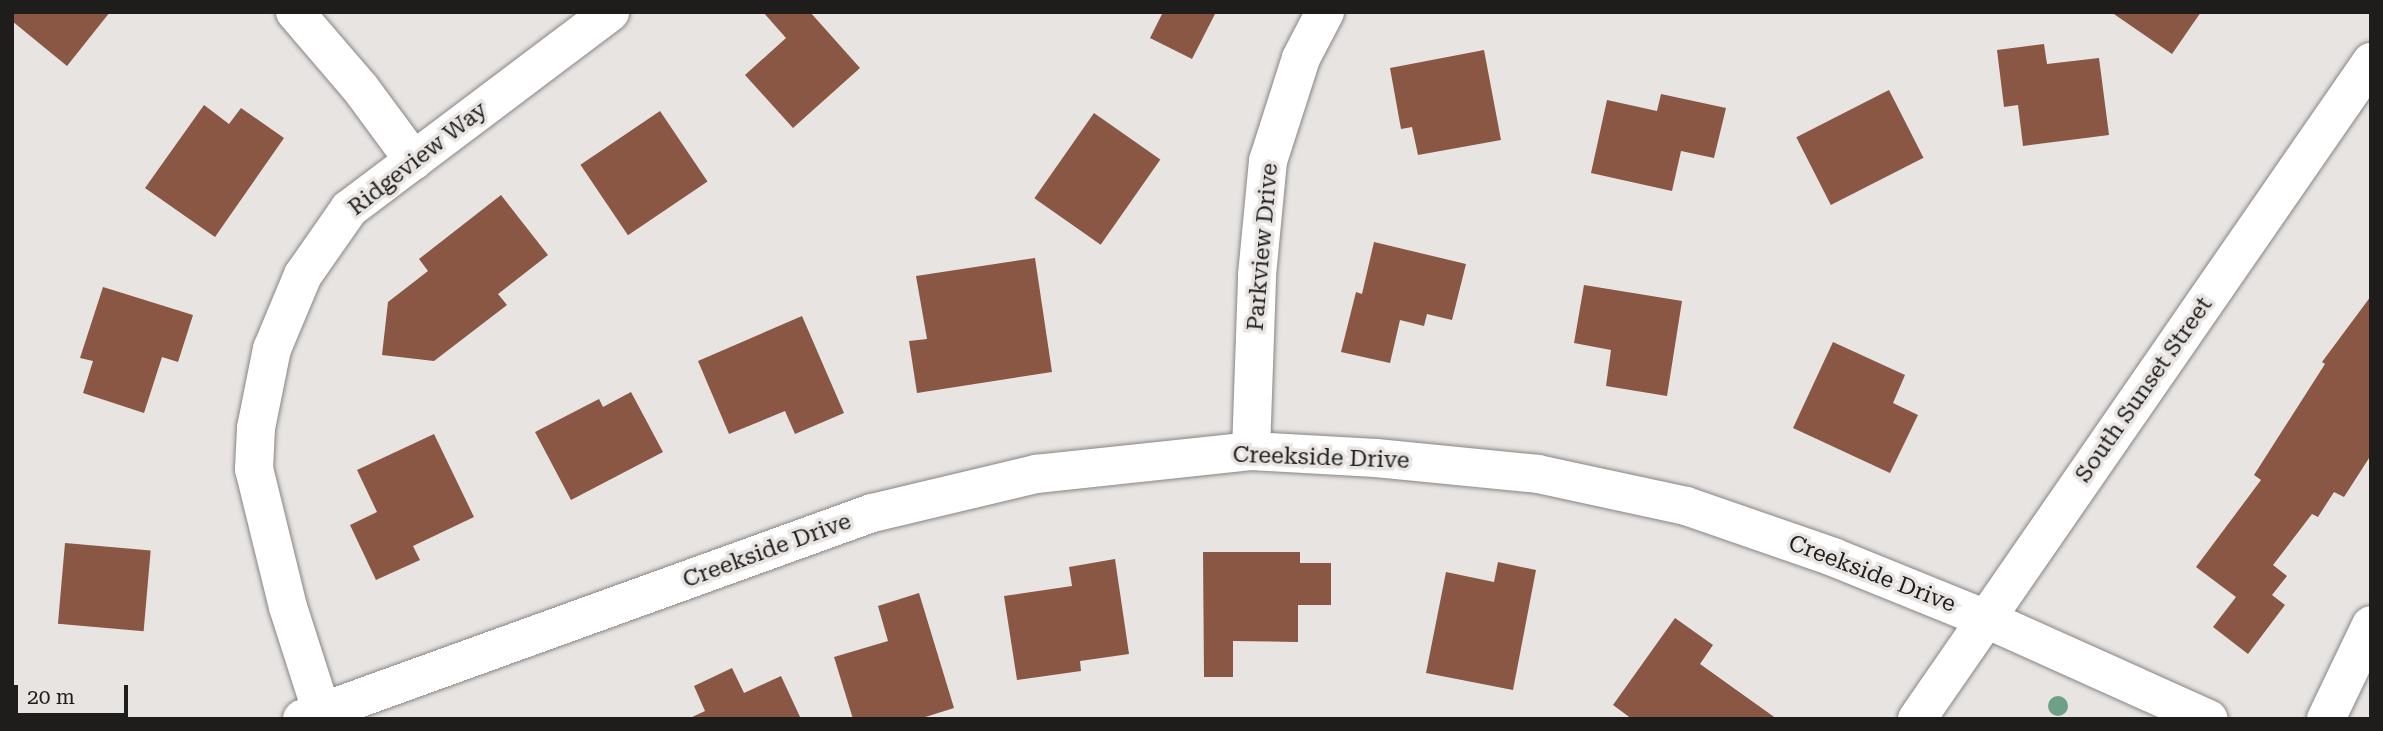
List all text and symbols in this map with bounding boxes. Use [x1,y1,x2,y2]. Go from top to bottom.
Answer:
street label: Ridgeview Way [343,96,493,222]
street label: Parkview Drive [1242,162,1284,332]
street label: South Sunset Street [2070,292,2218,488]
street label: Creekside Drive [1232,441,1410,475]
street label: Creekside Drive [679,508,855,594]
street label: Creekside Drive [1785,529,1959,619]
scale bar [18,672,131,716]
text: 20 m [27,685,75,709]

